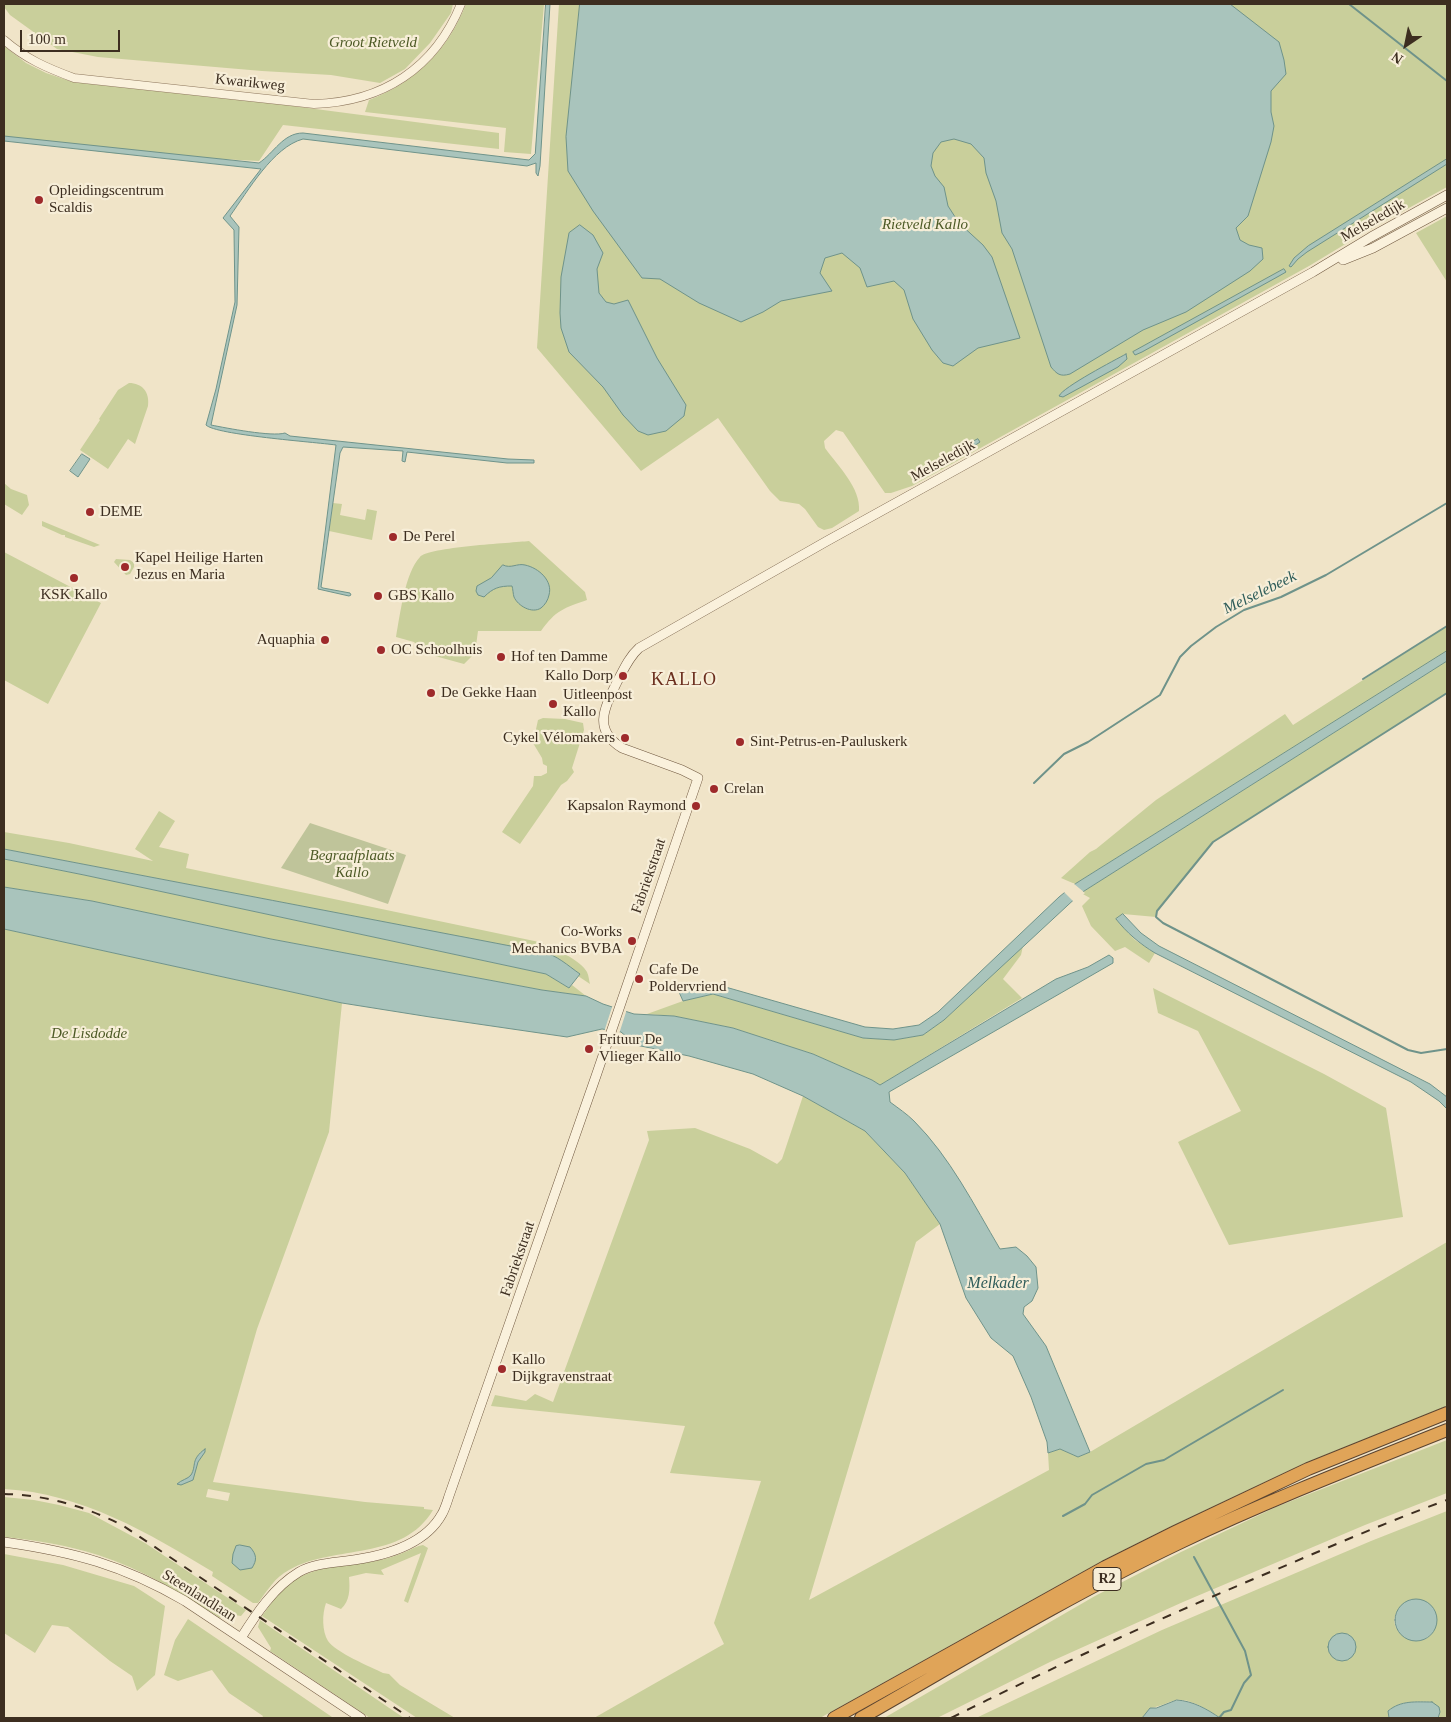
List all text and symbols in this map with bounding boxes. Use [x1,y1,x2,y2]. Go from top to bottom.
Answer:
scale bar [22,20,122,52]
north arrow [1381,20,1431,70]
text: 100 m [28,31,66,47]
park label: Groot Rietveld [329,34,417,52]
text: N [1389,49,1406,67]
street label: Kwarikweg [214,70,286,96]
place label: Opleidingscentrum Scaldis [49,182,164,217]
marker: Opleidingscentrum Scaldis [33,194,45,206]
street label: Melseledijk [1338,196,1408,246]
park label: Rietveld Kallo [882,216,968,234]
street label: Melseledijk [908,436,978,486]
place label: DEME [100,503,142,521]
marker: DEME [84,506,96,518]
place label: De Perel [403,528,455,546]
marker: De Perel [387,531,399,543]
place label: Kapel Heilige Harten Jezus en Maria [135,549,263,584]
marker: Kapel Heilige Harten Jezus en Maria [119,561,131,573]
water label: Melselebeek [1220,567,1300,619]
marker: KSK Kallo [68,572,80,584]
place label: KSK Kallo [40,586,108,604]
place label: GBS Kallo [388,587,454,605]
marker: GBS Kallo [372,590,384,602]
place label: Aquaphia [257,631,315,649]
marker: Aquaphia [319,634,331,646]
place label: OC Schoolhuis [391,641,482,659]
marker: OC Schoolhuis [375,644,387,656]
place label: Hof ten Damme [511,648,608,666]
marker: Hof ten Damme [495,651,507,663]
place label: Kallo Dorp [545,667,613,685]
district label: KALLO [650,669,718,691]
marker: Kallo Dorp [617,670,629,682]
place label: De Gekke Haan [441,684,537,702]
place label: Uitleenpost Kallo [563,686,632,721]
marker: De Gekke Haan [425,687,437,699]
marker: Uitleenpost Kallo [547,698,559,710]
place label: Cykel Vélomakers [503,729,615,747]
marker: Cykel Vélomakers [619,732,631,744]
place label: Sint-Petrus-en-Pauluskerk [750,733,907,751]
marker: Sint-Petrus-en-Pauluskerk [734,736,746,748]
place label: Crelan [724,780,764,798]
marker: Crelan [708,783,720,795]
place label: Kapsalon Raymond [567,797,686,815]
marker: Kapsalon Raymond [690,800,702,812]
street label: Fabriekstraat [628,836,670,916]
park label: Begraafplaats Kallo [310,847,394,882]
place label: Co-Works Mechanics BVBA [512,923,622,958]
marker: Co-Works Mechanics BVBA [626,935,638,947]
place label: Cafe De Poldervriend [649,961,726,996]
marker: Cafe De Poldervriend [633,973,645,985]
park label: De Lisdodde [51,1025,127,1043]
place label: Frituur De Vlieger Kallo [599,1031,681,1066]
marker: Frituur De Vlieger Kallo [583,1043,595,1055]
street label: Fabriekstraat [497,1219,539,1299]
water label: Melkader [967,1274,1029,1294]
place label: Kallo Dijkgravenstraat [512,1351,612,1386]
marker: Kallo Dijkgravenstraat [496,1363,508,1375]
street label: Steenlandlaan [159,1566,239,1626]
road number: R2 [1093,1568,1121,1590]

